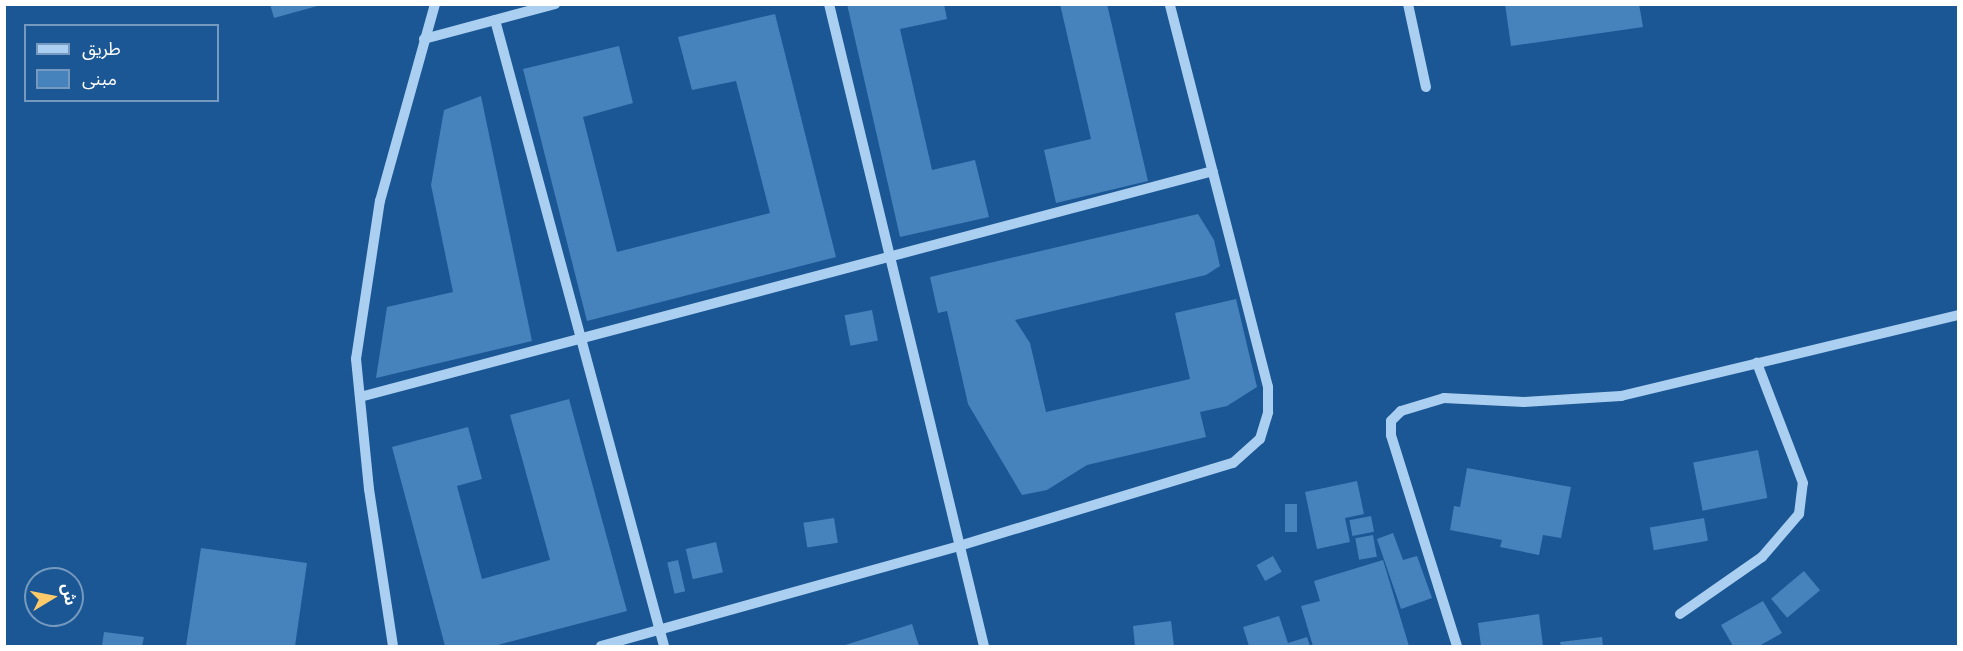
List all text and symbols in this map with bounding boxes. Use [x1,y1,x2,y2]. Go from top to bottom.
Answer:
legend [24,24,219,102]
text: طريق [82,38,121,58]
text: مبنى [82,68,117,88]
north arrow [24,567,84,627]
text: ش [59,582,81,607]

